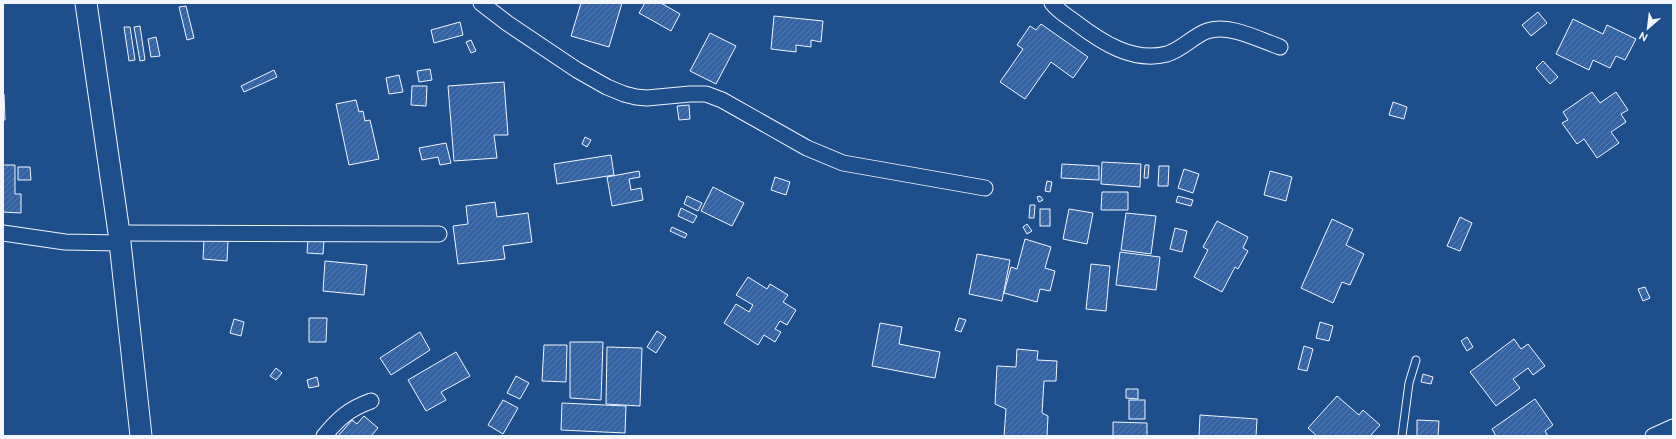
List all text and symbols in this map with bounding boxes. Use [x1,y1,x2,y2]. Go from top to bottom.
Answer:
north arrow [1628,8,1668,48]
text: N [1637,30,1650,44]

